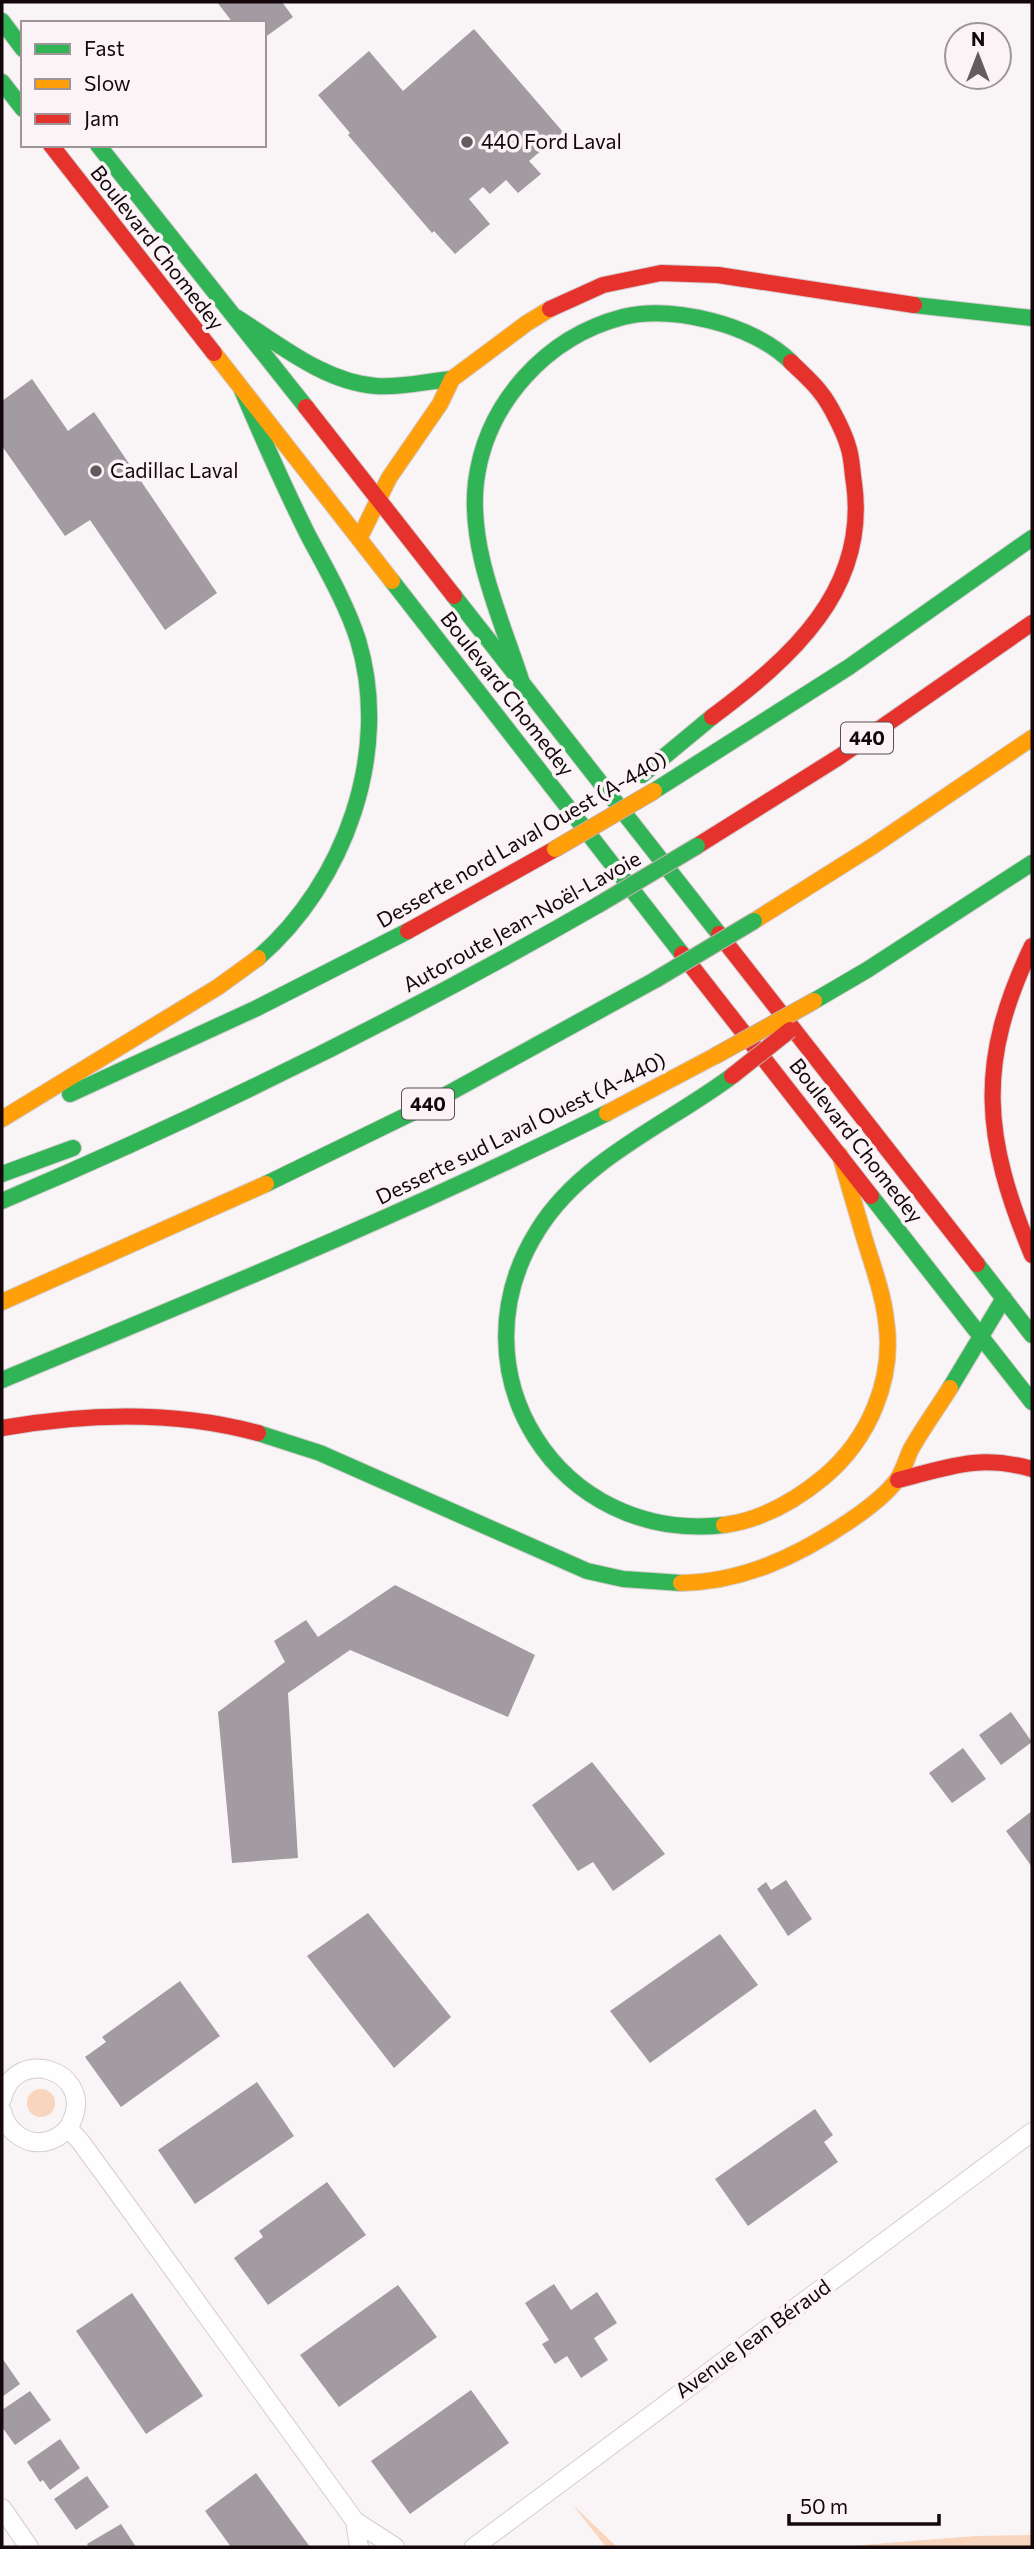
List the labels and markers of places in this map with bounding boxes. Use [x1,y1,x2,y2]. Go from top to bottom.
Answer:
place label: 440 Ford Laval [481,128,622,153]
marker: 440 Ford Laval [459,134,475,150]
place label: Cadillac Laval [110,457,239,482]
marker: Cadillac Laval [88,463,104,479]

